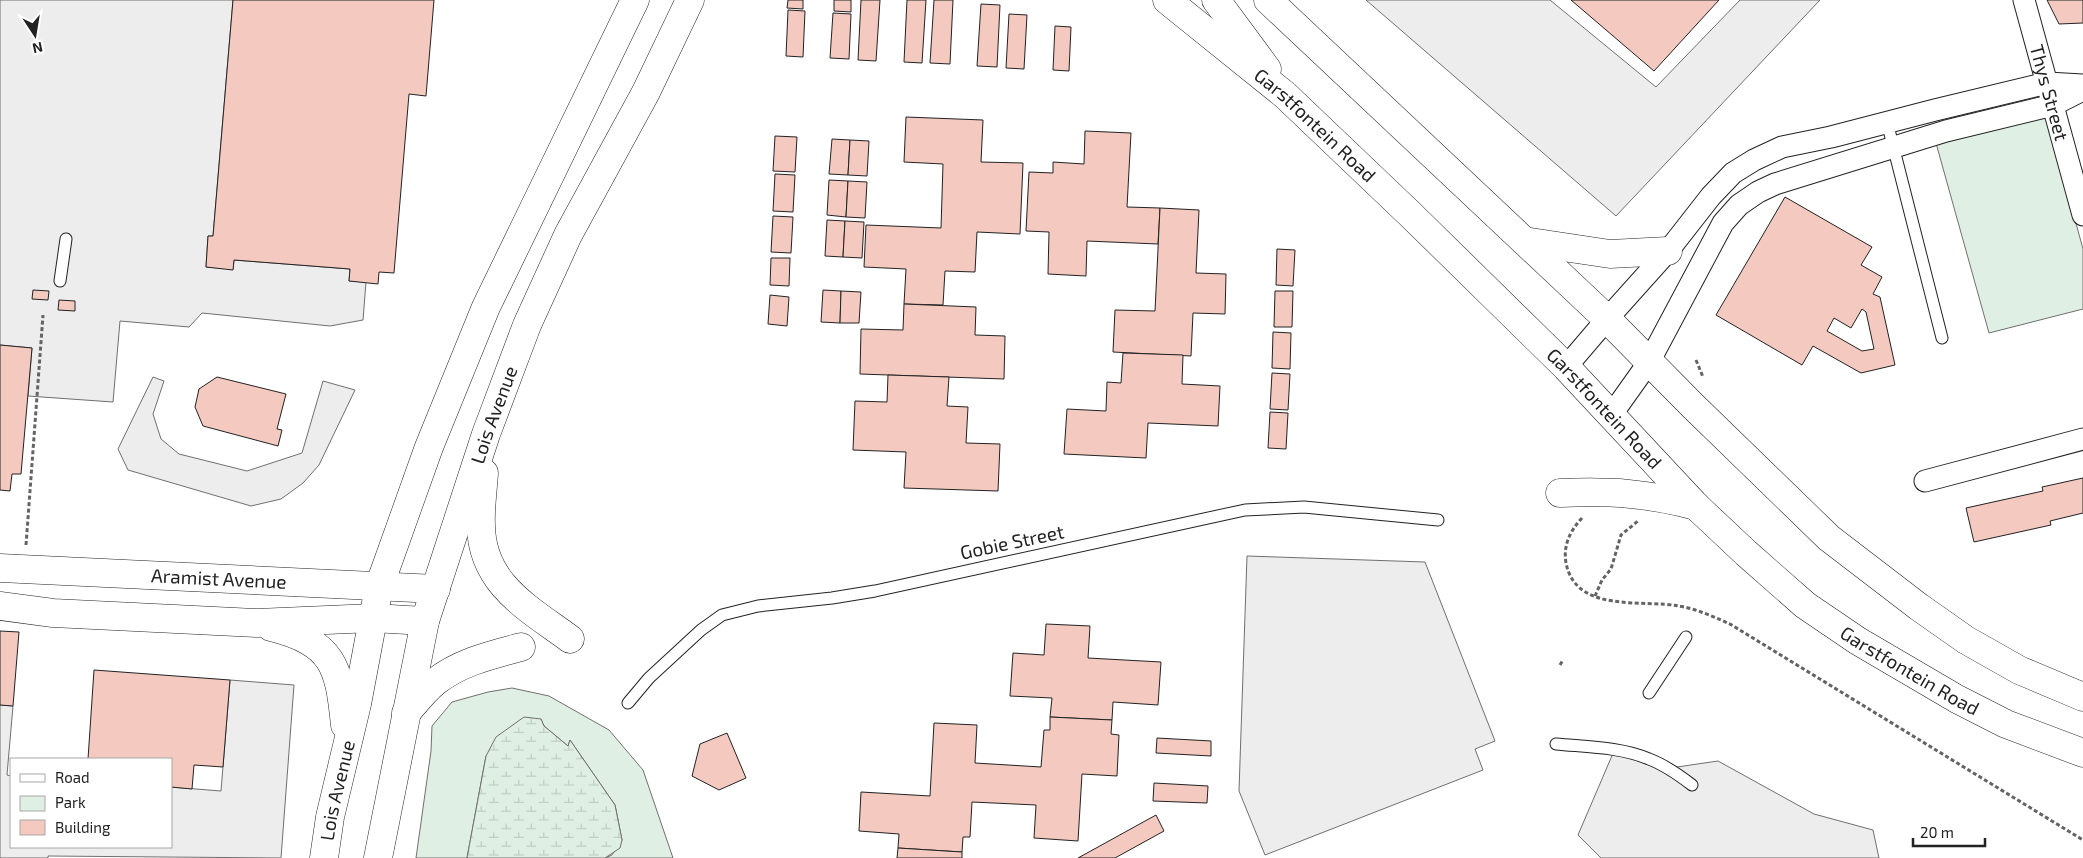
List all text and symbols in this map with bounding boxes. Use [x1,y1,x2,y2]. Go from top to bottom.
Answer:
north arrow [10,10,60,60]
text: N [31,39,45,58]
street label: Thys Street [2026,42,2074,143]
street label: Garstfontein Road [1250,63,1381,186]
street label: Garstfontein Road [1543,343,1667,473]
street label: Lois Avenue [465,362,522,466]
street label: Gobie Street [958,519,1066,564]
street label: Aramist Avenue [150,563,287,593]
street label: Garstfontein Road [1836,621,1983,720]
street label: Lois Avenue [315,738,359,842]
legend [10,758,172,848]
text: Road [55,768,90,786]
text: Park [55,793,86,811]
scale bar [1913,816,1986,848]
text: Building [55,818,111,836]
text: 20 m [1920,823,1954,841]

